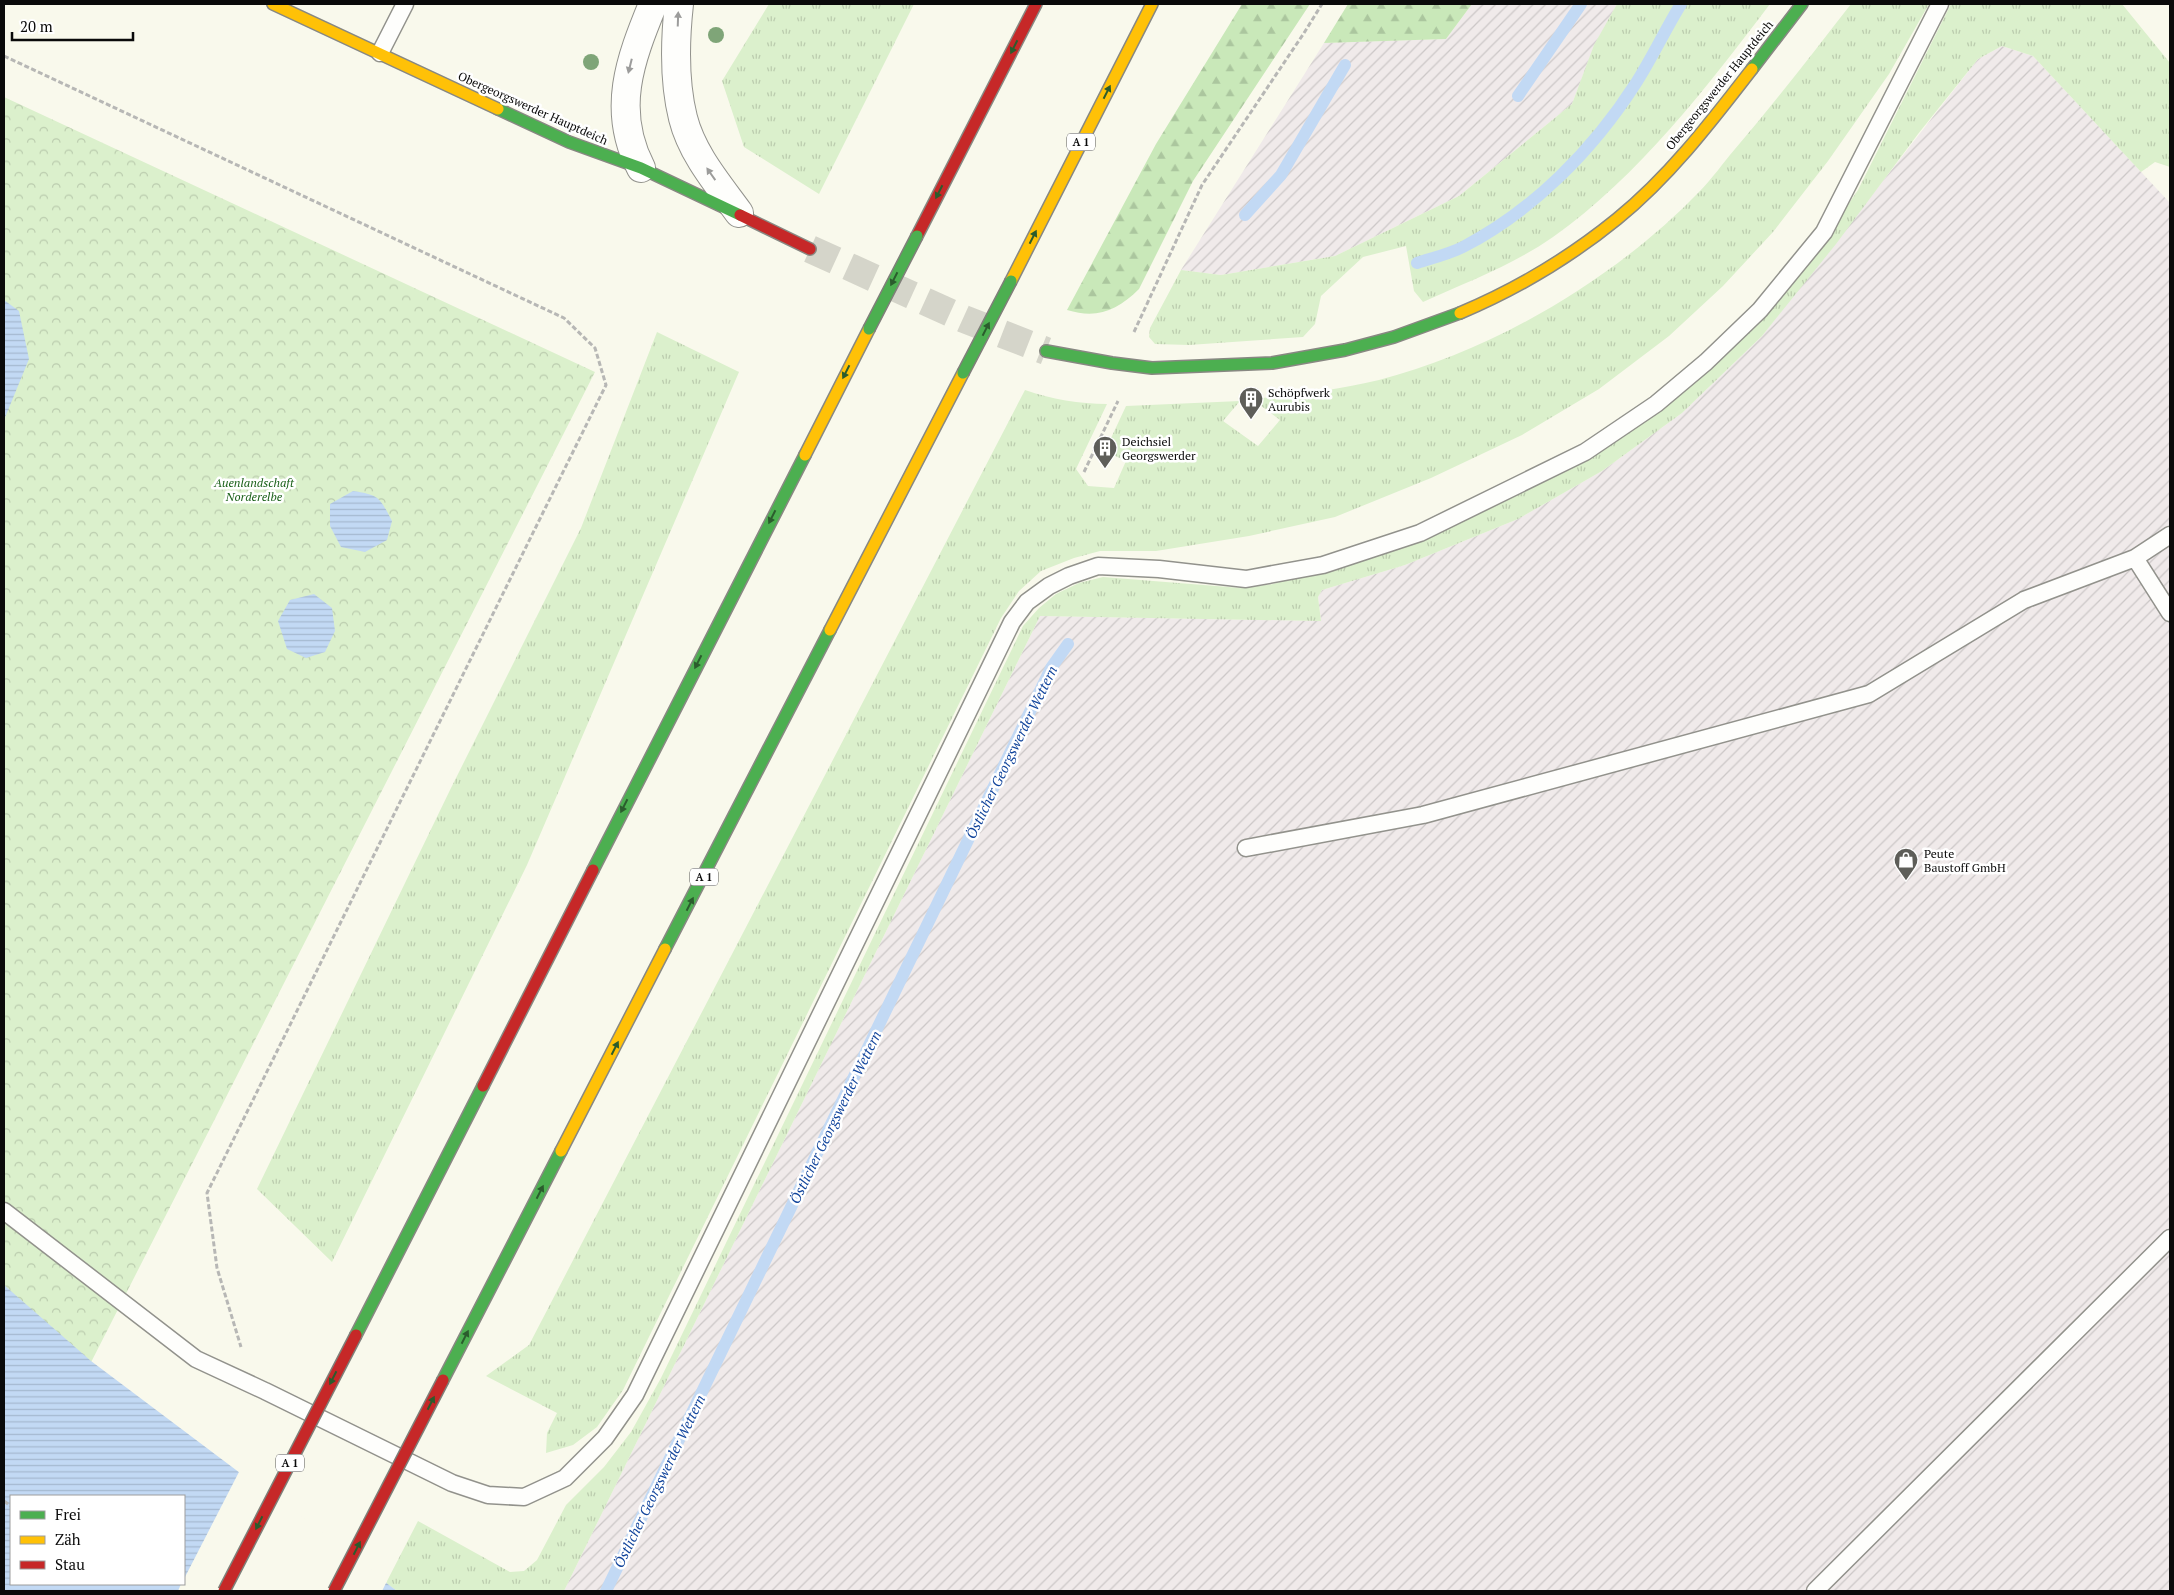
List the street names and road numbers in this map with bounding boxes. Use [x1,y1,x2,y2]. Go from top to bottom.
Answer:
street label: Obergeorgswerder Hauptdeich [1662,17,1776,153]
street label: Obergeorgswerder Hauptdeich [456,68,610,148]
road number: A 1 [1067,134,1095,150]
road number: A 1 [690,869,718,886]
road number: A 1 [276,1455,304,1472]

